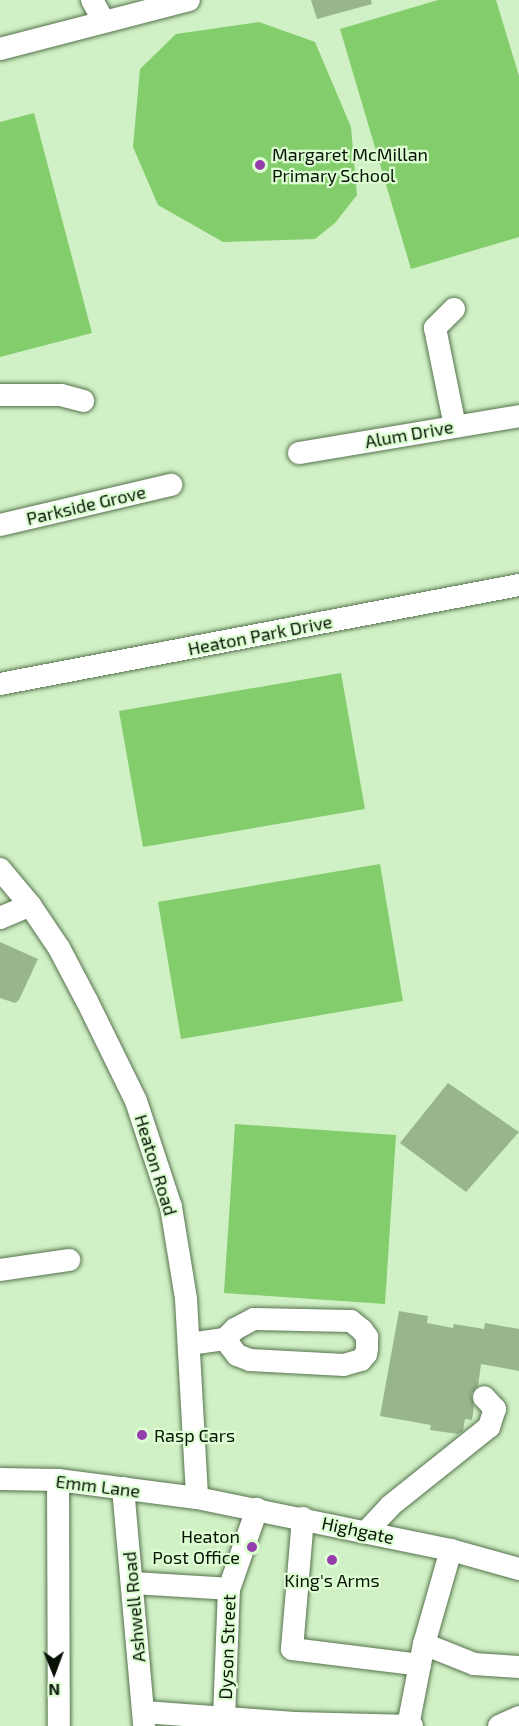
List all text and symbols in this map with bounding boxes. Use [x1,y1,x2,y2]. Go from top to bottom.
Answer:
place label: Margaret McMillan Primary School [272,144,428,186]
marker: Margaret McMillan Primary School [253,158,267,172]
street label: Alum Drive [363,416,455,452]
street label: Parkside Grove [24,481,148,529]
street label: Heaton Park Drive [186,610,334,660]
street label: Heaton Road [130,1112,182,1218]
place label: Rasp Cars [154,1424,235,1446]
marker: Rasp Cars [135,1428,149,1442]
street label: Emm Lane [55,1470,141,1502]
street label: Highgate [320,1512,396,1548]
place label: Heaton Post Office [152,1526,240,1568]
marker: Heaton Post Office [245,1540,259,1554]
street label: Ashwell Road [118,1551,150,1663]
marker: King's Arms [325,1553,339,1567]
place label: King's Arms [284,1569,380,1591]
street label: Dyson Street [214,1594,240,1700]
north arrow [24,1642,84,1702]
text: N [48,1681,60,1700]

